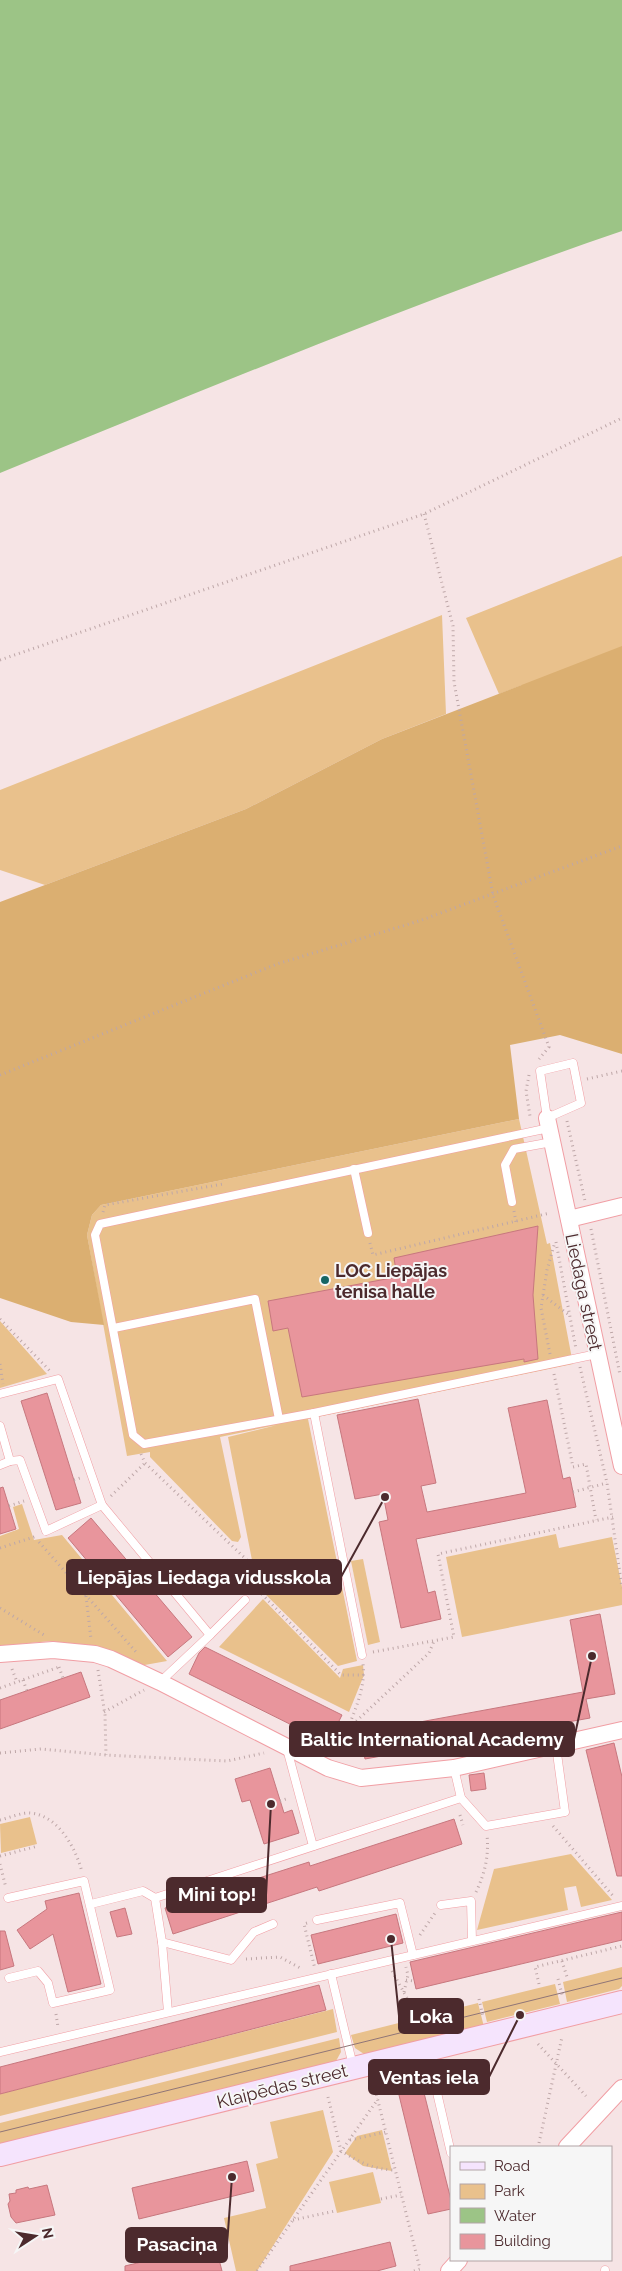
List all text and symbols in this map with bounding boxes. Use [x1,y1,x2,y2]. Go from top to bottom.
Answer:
street label: Liedaga street [561,1231,607,1353]
place label: LOC Liepājas tenisa halle [335,1260,447,1302]
marker: LOC Liepājas tenisa halle [319,1274,331,1286]
callout: Liepājas Liedaga vidusskola [67,1560,341,1594]
text: Liepājas Liedaga vidusskola [77,1566,331,1588]
callout: Baltic International Academy [290,1722,574,1756]
text: Baltic International Academy [300,1728,564,1750]
callout: Mini top! [167,1878,266,1912]
text: Mini top! [178,1883,256,1905]
callout: Loka [399,1999,463,2033]
text: Loka [409,2005,453,2027]
street label: Klaipēdas street [214,2060,350,2112]
callout: Ventas iela [369,2060,489,2094]
text: Ventas iela [379,2066,479,2088]
legend [450,2146,612,2261]
text: Road [494,2157,530,2175]
text: Park [494,2182,525,2200]
text: Water [494,2207,537,2225]
north arrow [10,2211,60,2261]
text: N [39,2226,57,2240]
callout: Pasaciņa [126,2228,227,2262]
text: Building [494,2232,551,2250]
text: Pasaciņa [137,2233,218,2255]

